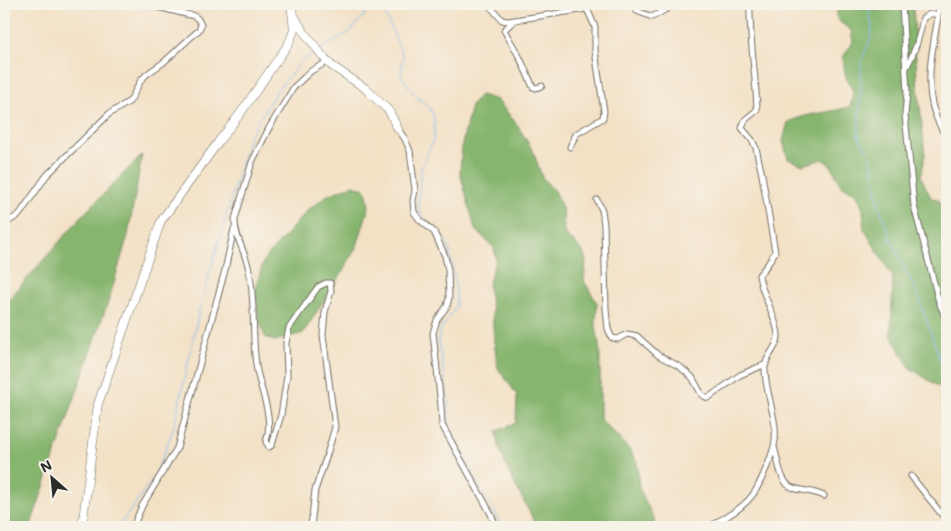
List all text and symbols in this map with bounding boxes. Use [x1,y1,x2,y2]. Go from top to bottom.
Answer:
north arrow [28,454,78,504]
text: N [37,455,55,477]

